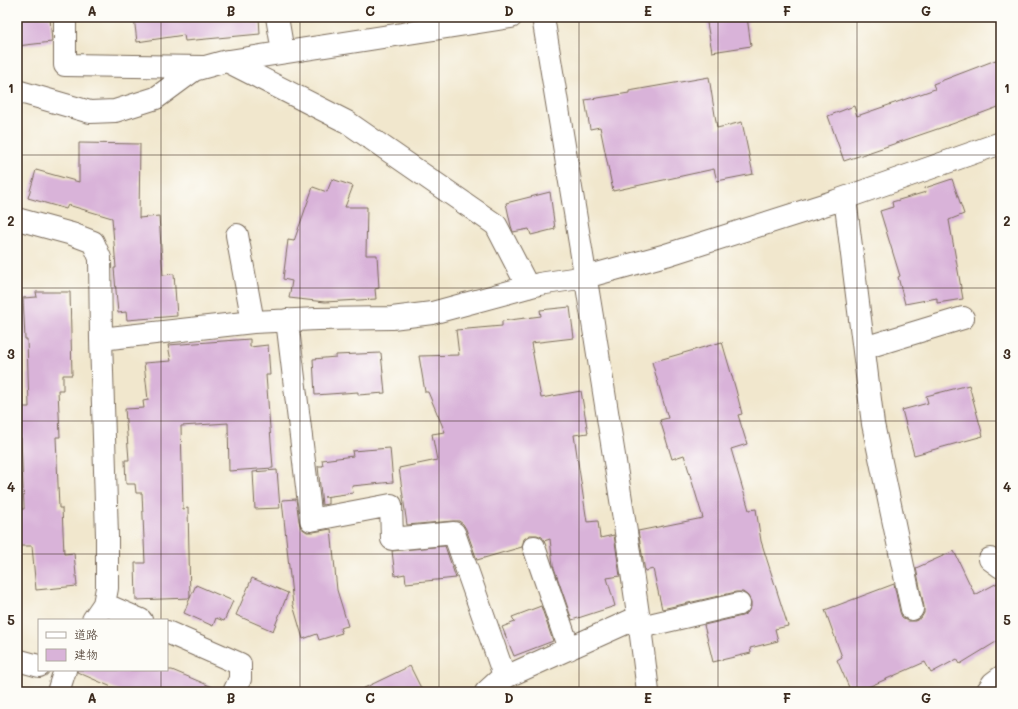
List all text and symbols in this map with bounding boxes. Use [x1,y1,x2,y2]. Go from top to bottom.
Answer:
text: A [87,2,97,19]
text: B [227,2,236,19]
text: C [365,2,375,19]
text: D [504,2,514,19]
text: E [644,2,652,19]
text: F [783,2,791,19]
text: G [921,2,931,19]
text: 1 [8,79,14,96]
text: 1 [1004,79,1010,96]
text: 2 [7,212,15,229]
text: 2 [1003,212,1011,229]
text: 3 [7,345,15,362]
text: 3 [1003,345,1011,362]
text: 4 [7,478,15,495]
text: 4 [1003,478,1011,495]
text: 5 [7,611,15,628]
text: 5 [1003,611,1011,628]
legend [38,619,168,671]
text: 道路 [74,626,98,642]
text: 建物 [74,646,98,662]
text: A [87,689,97,706]
text: B [227,689,236,706]
text: C [365,689,375,706]
text: D [504,689,514,706]
text: E [644,689,652,706]
text: F [783,689,791,706]
text: G [921,689,931,706]

